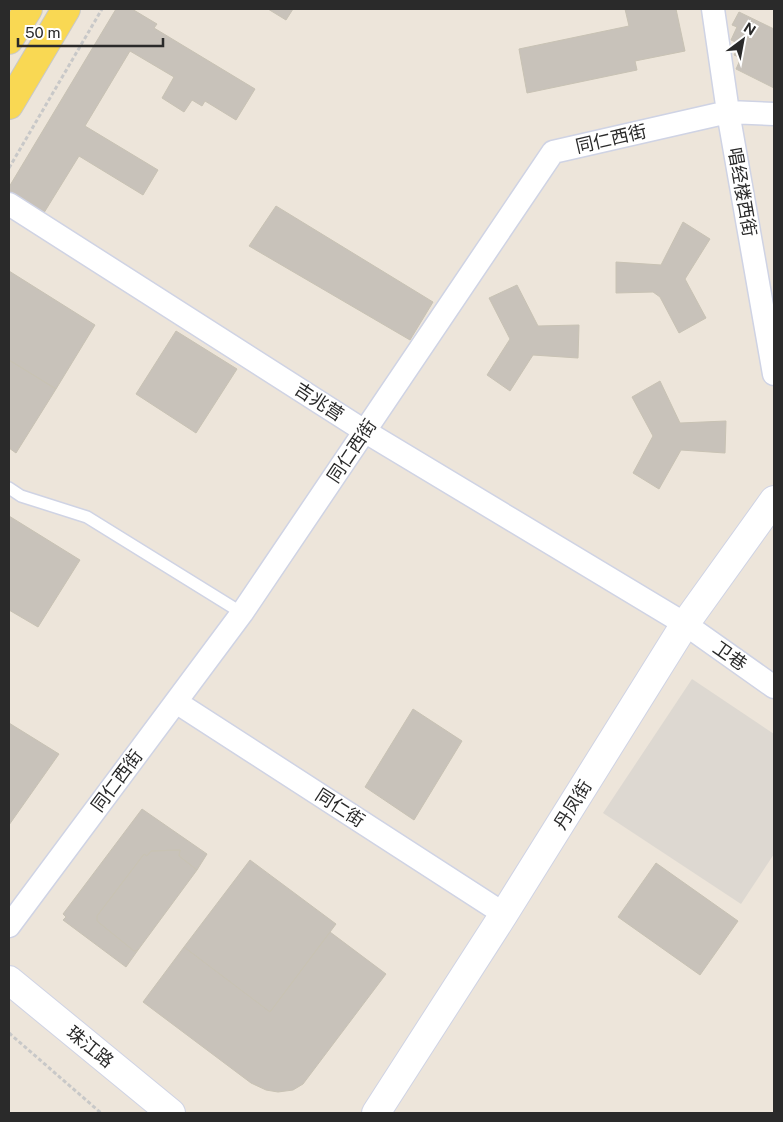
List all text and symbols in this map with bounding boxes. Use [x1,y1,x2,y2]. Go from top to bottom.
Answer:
scale bar [18,15,162,47]
north arrow [718,15,768,65]
text: N [741,19,759,39]
text: 50 m [25,24,60,41]
street label: 同仁西街 [573,120,648,157]
street label: 唱经楼西街 [724,146,761,238]
street label: 吉兆营 [291,378,348,425]
street label: 同仁西街 [323,415,380,486]
street label: 卫巷 [710,637,751,675]
street label: 同仁西街 [87,746,147,816]
street label: 丹凤街 [549,776,596,833]
street label: 同仁街 [312,784,369,831]
street label: 珠江路 [63,1021,118,1072]

